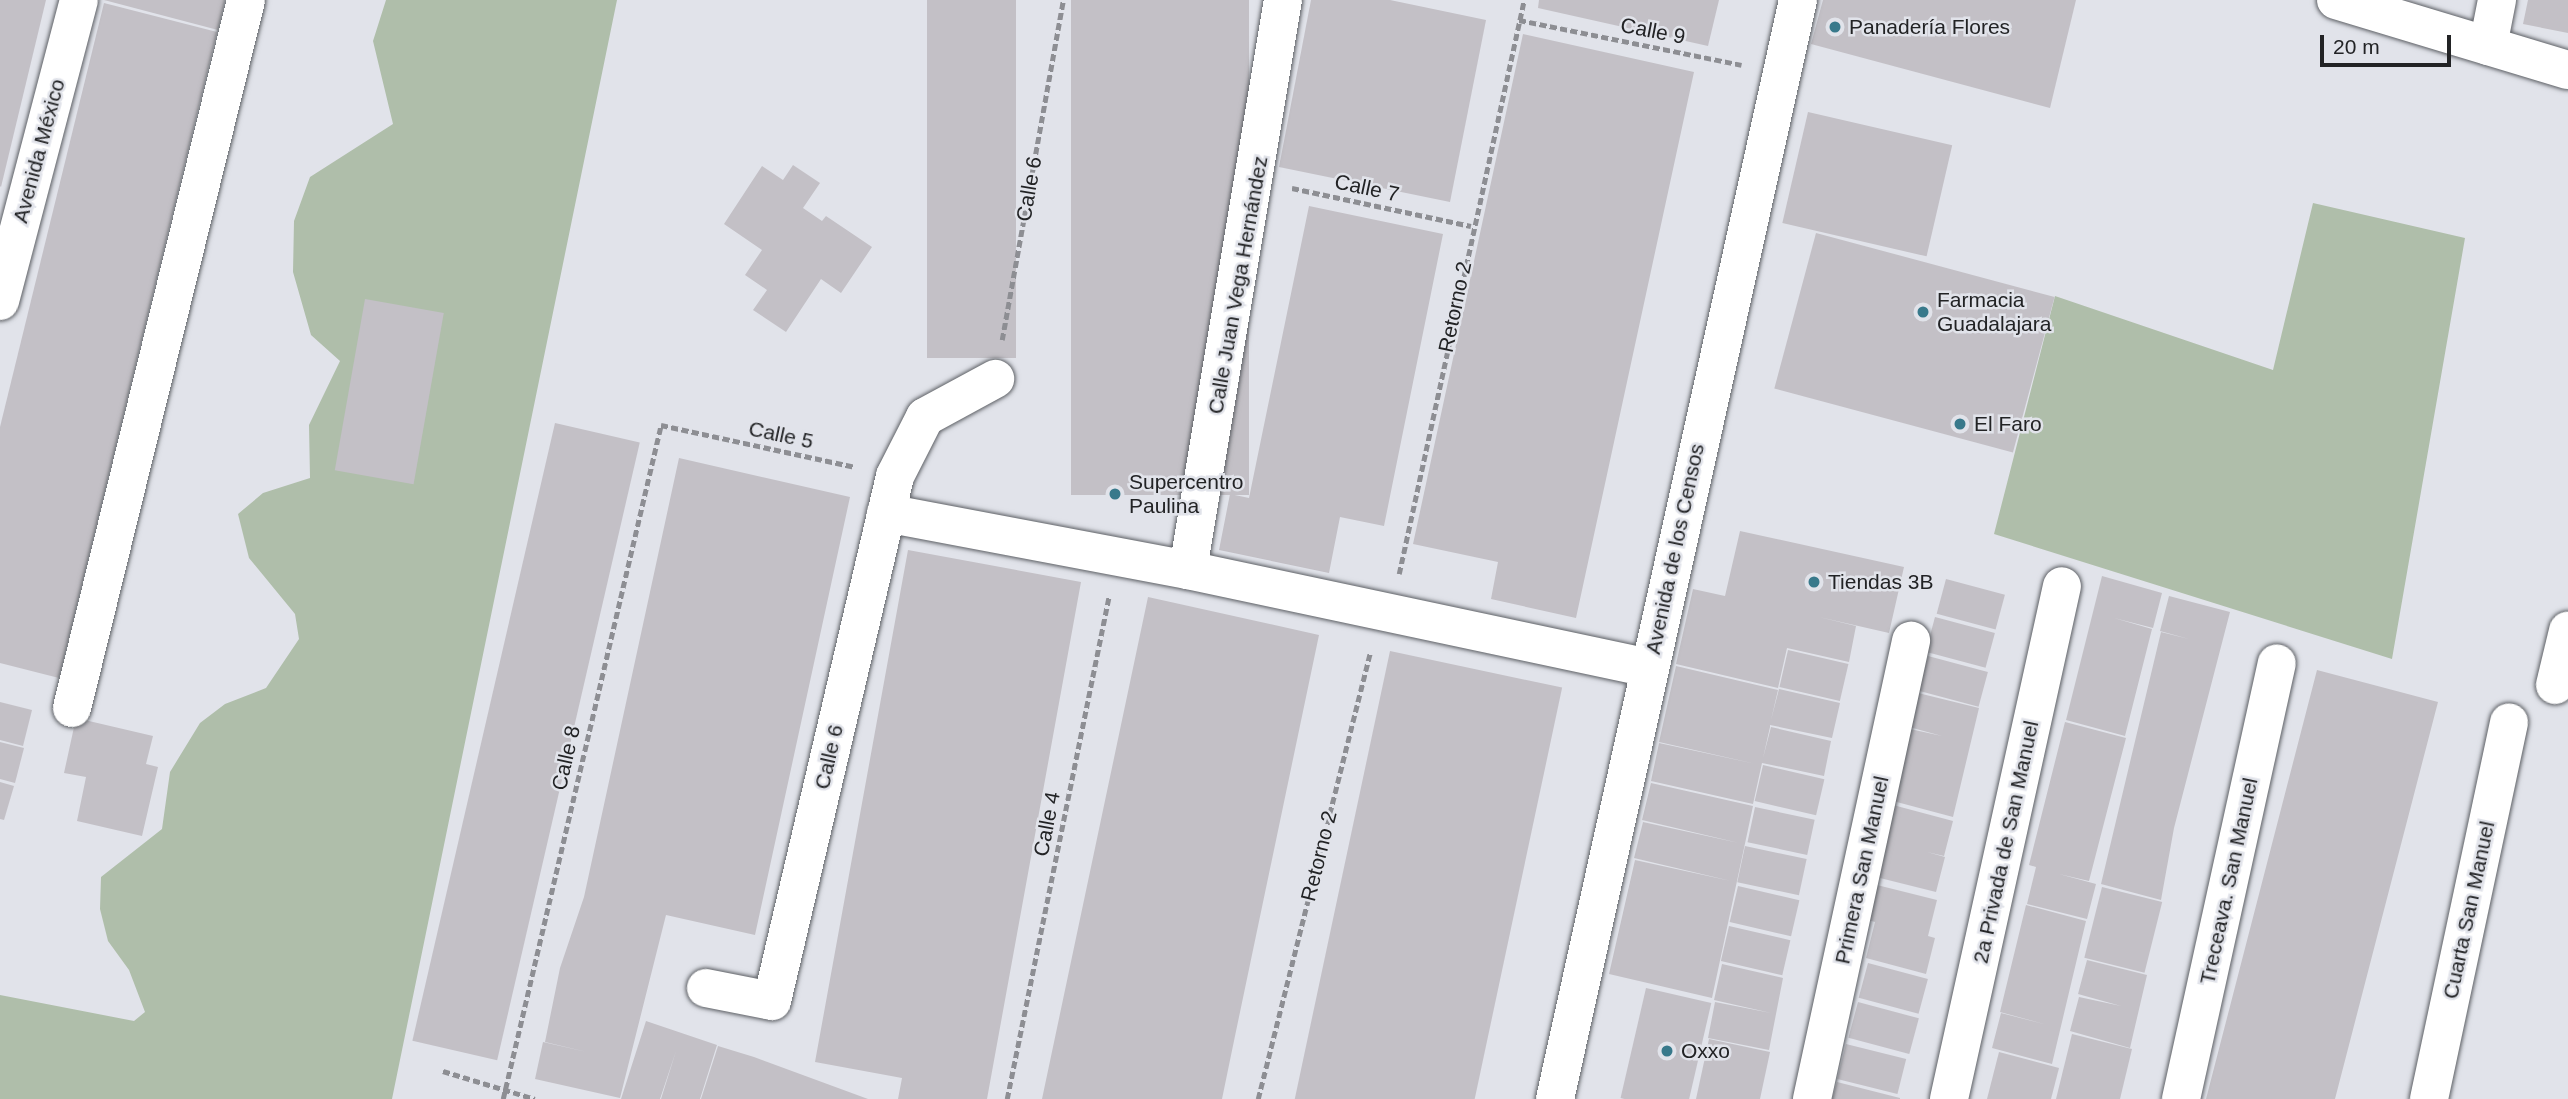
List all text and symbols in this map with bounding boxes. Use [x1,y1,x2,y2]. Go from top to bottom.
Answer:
street label: Calle 9 [1619,12,1687,50]
place label: Panadería Flores [1849,14,2010,40]
marker: Panadería Flores [1827,19,1843,35]
scale bar [2323,21,2454,65]
text: 20 m [2333,35,2380,58]
street label: Avenida México [8,76,70,226]
street label: Calle Juan Vega Hernández [1203,154,1273,416]
street label: Calle 6 [1011,155,1047,223]
street label: Calle 7 [1332,169,1402,207]
street label: Retorno 2 [1433,259,1477,355]
place label: Farmacia Guadalajara [1937,287,2051,337]
marker: Farmacia Guadalajara [1915,304,1931,320]
place label: El Faro [1974,411,2042,437]
street label: Calle 5 [746,416,816,454]
marker: El Faro [1952,416,1968,432]
street label: Avenida de los Censos [1640,442,1710,656]
place label: Supercentro Paulina [1129,469,1243,519]
marker: Supercentro Paulina [1107,486,1123,502]
place label: Tiendas 3B [1828,569,1933,595]
marker: Tiendas 3B [1806,574,1822,590]
street label: 2a Privada de San Manuel [1968,718,2044,966]
street label: Calle 6 [809,722,849,792]
street label: Calle 8 [546,723,586,793]
street label: Primera San Manuel [1830,774,1894,966]
street label: Treceava. San Manuel [2195,775,2263,987]
street label: Calle 4 [1028,790,1066,858]
street label: Retorno 2 [1296,808,1342,904]
street label: Cuarta San Manuel [2438,819,2500,1001]
place label: Oxxo [1681,1038,1730,1064]
marker: Oxxo [1659,1043,1675,1059]

